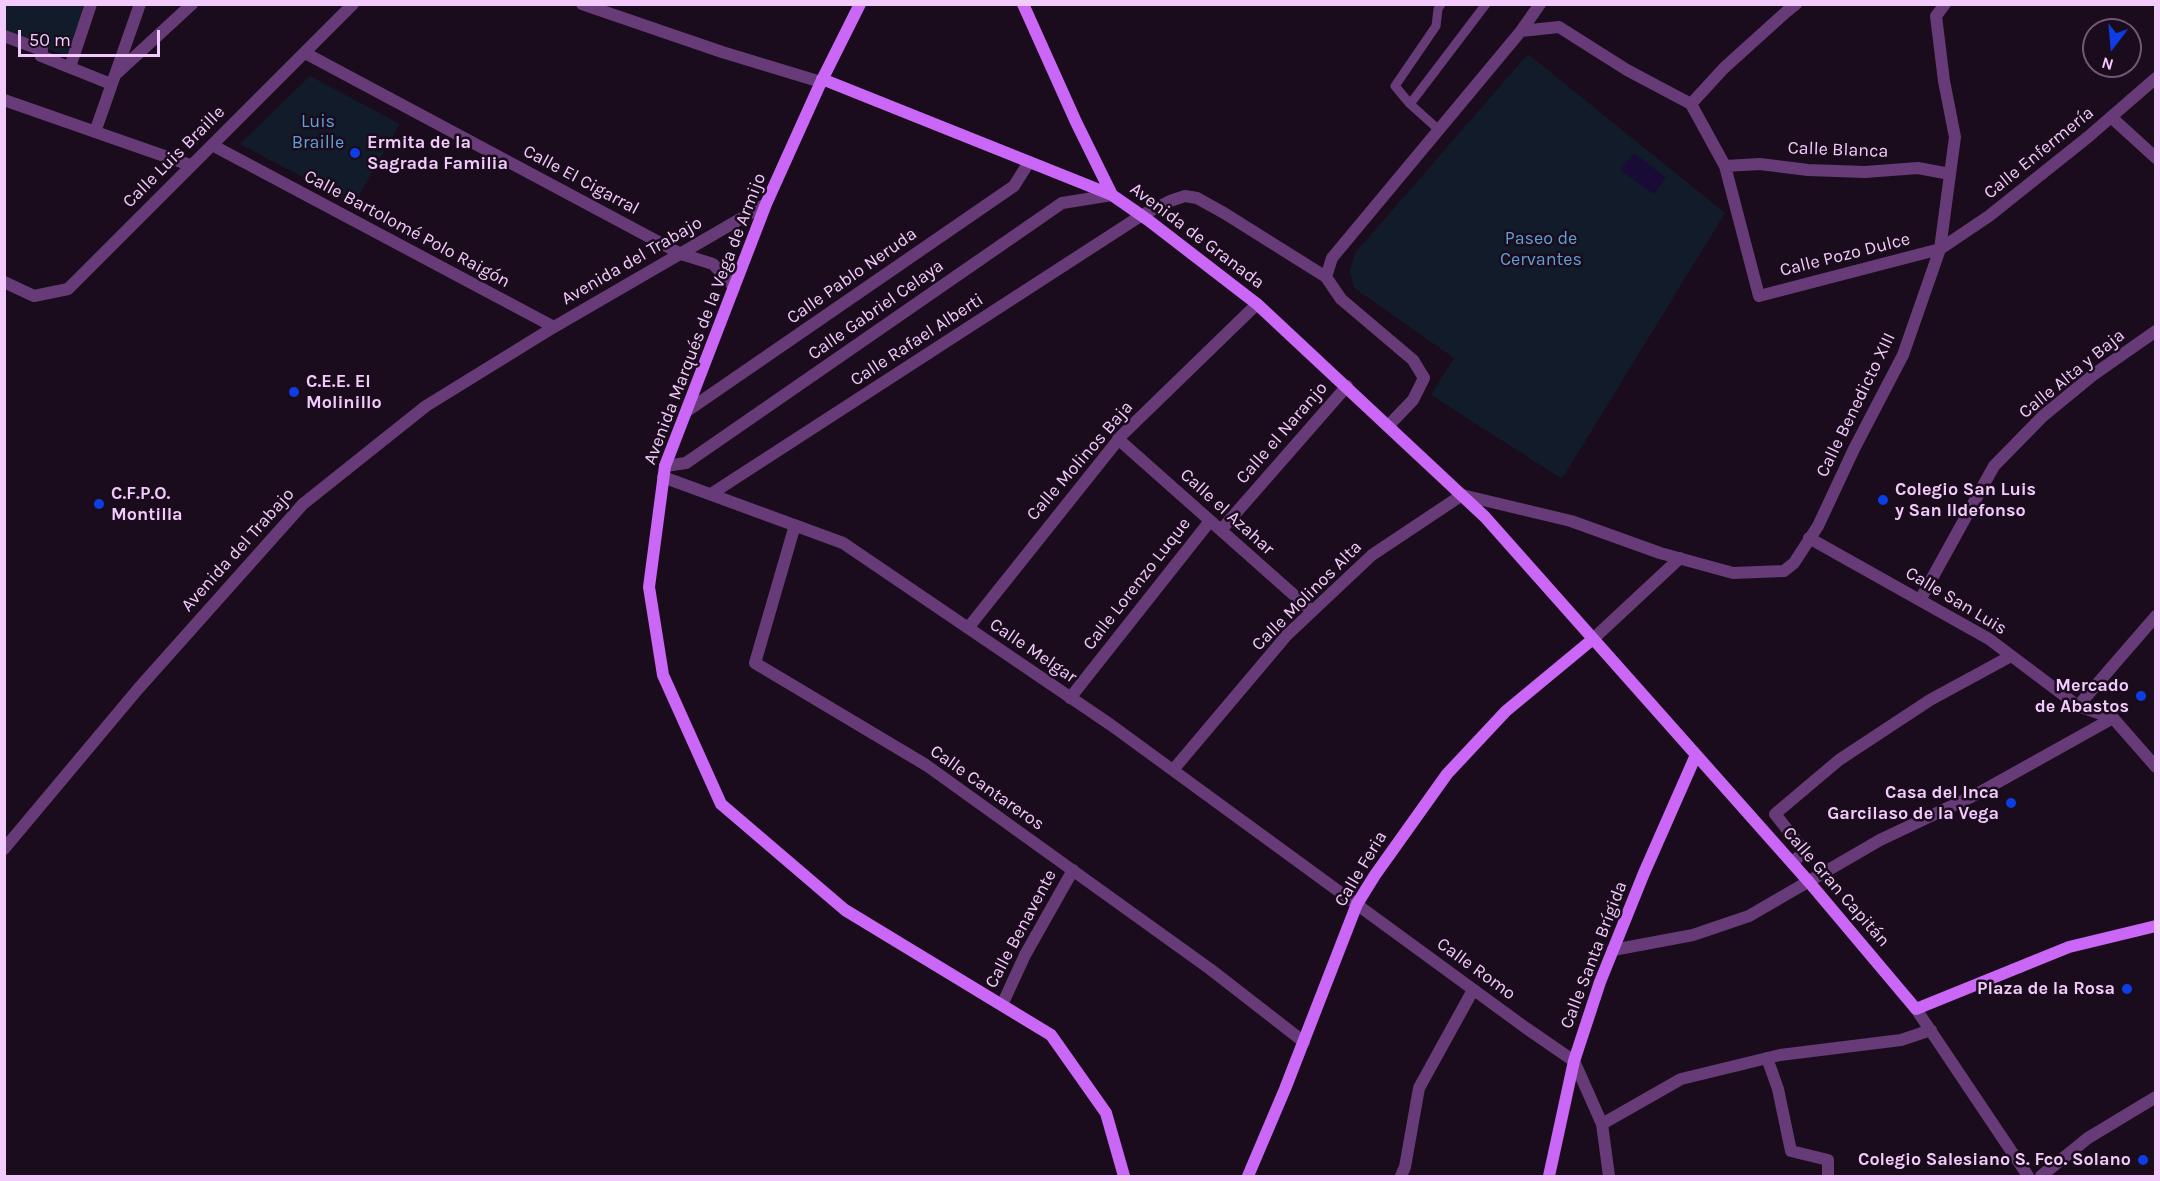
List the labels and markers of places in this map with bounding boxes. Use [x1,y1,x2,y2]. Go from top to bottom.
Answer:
place label: Ermita de la Sagrada Familia [367,132,508,174]
marker: Ermita de la Sagrada Familia [348,146,362,160]
place label: C.E.E. El Molinillo [306,371,382,413]
marker: C.E.E. El Molinillo [287,385,301,399]
place label: Colegio San Luis y San Ildefonso [1895,479,2036,522]
place label: C.F.P.O. Montilla [111,483,183,526]
marker: Colegio San Luis y San Ildefonso [1876,493,1890,507]
marker: C.F.P.O. Montilla [92,497,106,511]
place label: Mercado de Abastos [2035,675,2129,718]
marker: Mercado de Abastos [2134,689,2148,703]
place label: Casa del Inca Garcilaso de la Vega [1827,782,1999,824]
marker: Casa del Inca Garcilaso de la Vega [2004,796,2018,810]
place label: Plaza de la Rosa [1977,978,2115,1000]
marker: Plaza de la Rosa [2120,982,2134,996]
place label: Colegio Salesiano S. Fco. Solano [1858,1149,2131,1171]
marker: Colegio Salesiano S. Fco. Solano [2136,1153,2150,1167]

